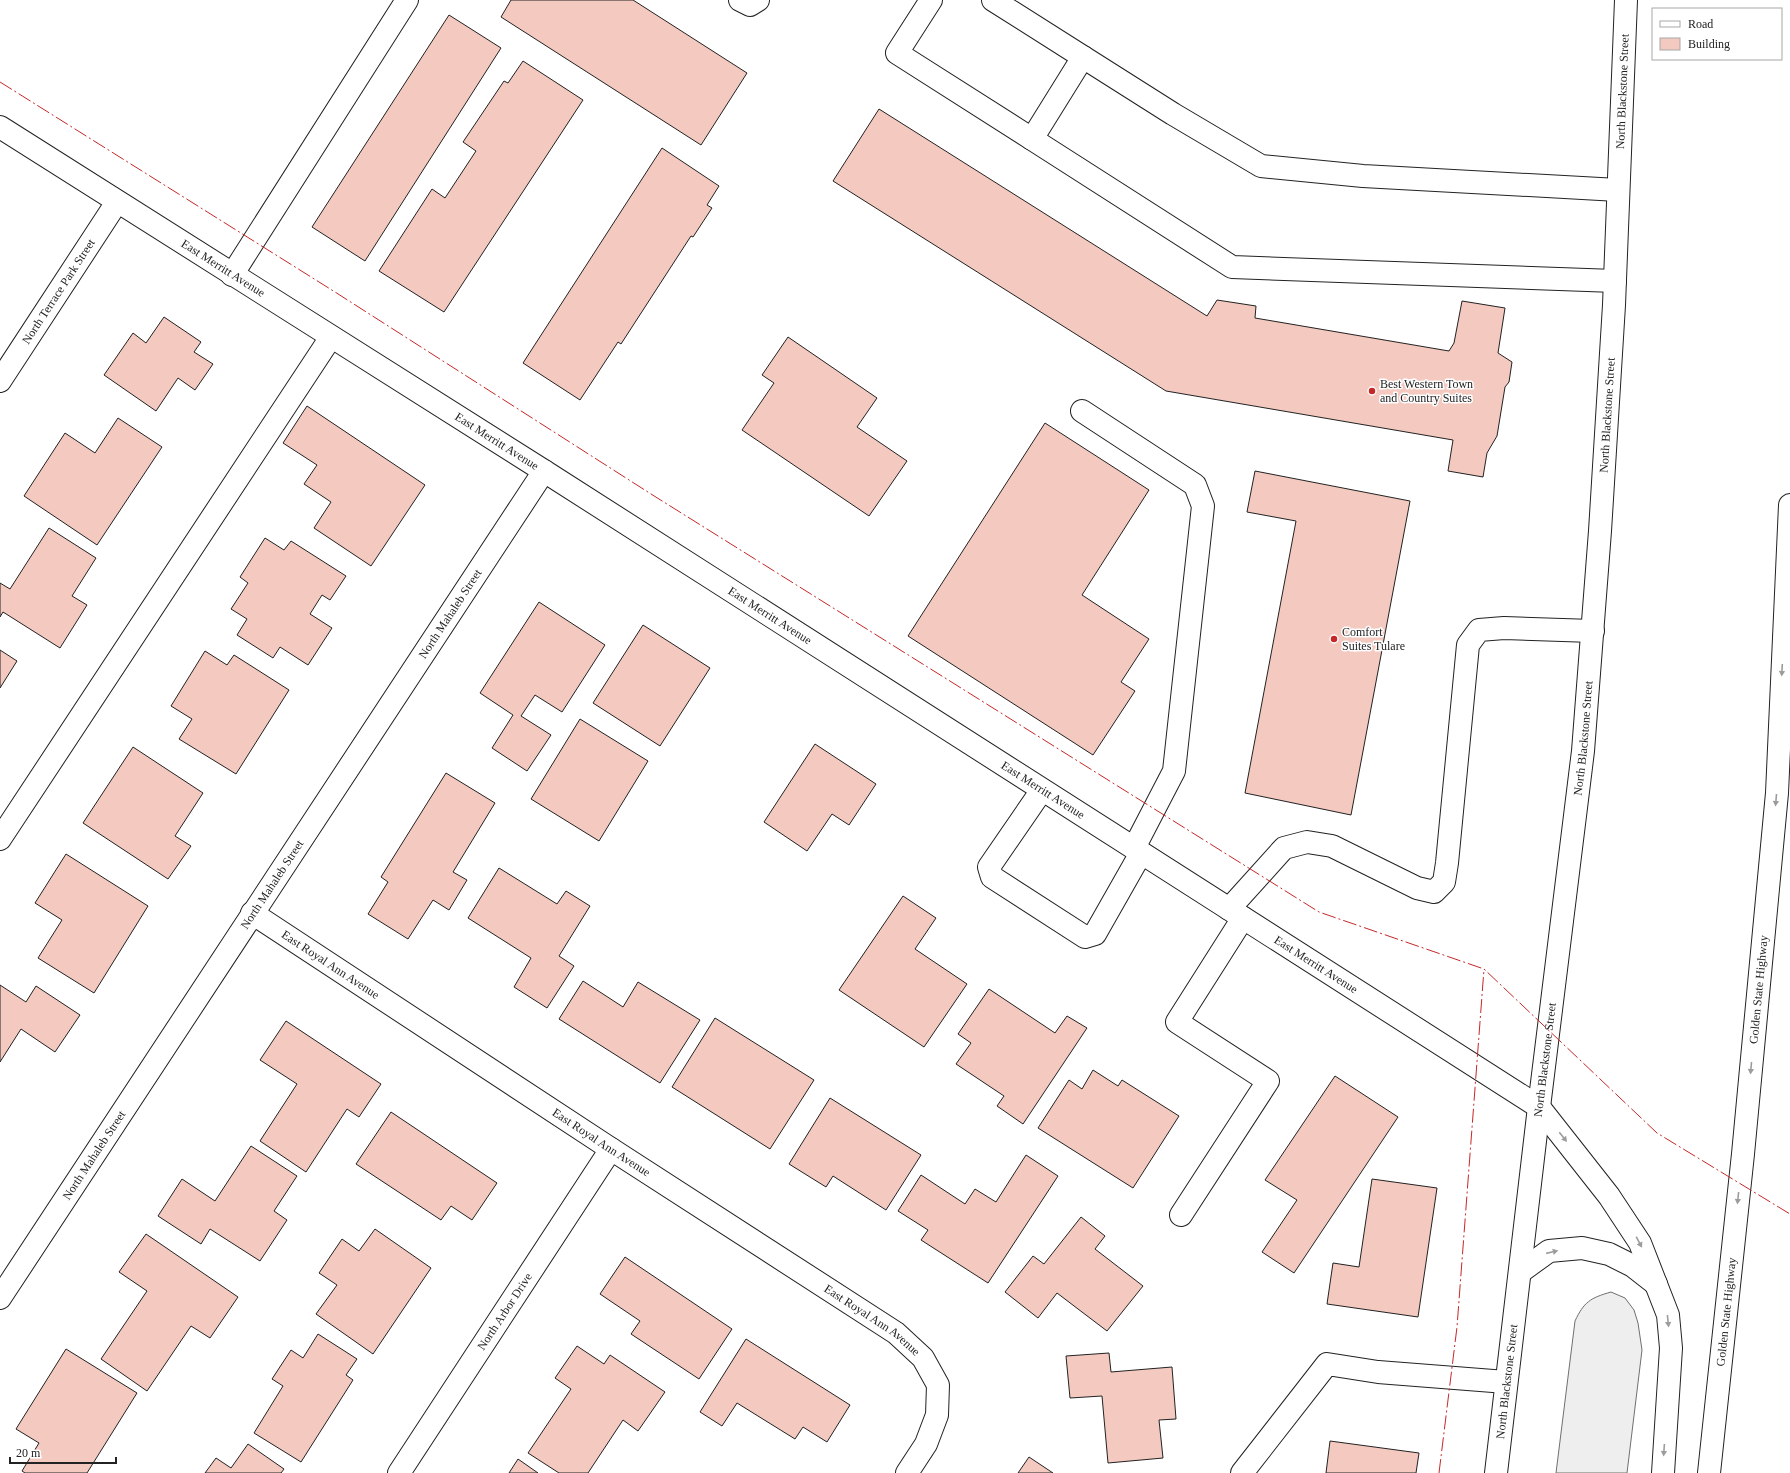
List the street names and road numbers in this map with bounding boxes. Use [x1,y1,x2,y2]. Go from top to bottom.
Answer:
street label: North Blackstone Street [1613,33,1632,149]
street label: North Terrace Park Street [19,236,98,347]
street label: East Merritt Avenue [179,236,268,300]
street label: North Blackstone Street [1597,356,1618,473]
street label: East Merritt Avenue [452,410,541,473]
street label: North Mahaleb Street [416,566,485,661]
street label: East Merritt Avenue [726,584,815,647]
street label: North Blackstone Street [1571,680,1595,796]
street label: East Merritt Avenue [999,758,1088,822]
street label: North Mahaleb Street [238,837,307,932]
street label: East Royal Ann Avenue [279,927,382,1002]
street label: East Merritt Avenue [1272,933,1361,996]
street label: Golden State Highway [1746,934,1771,1045]
street label: North Blackstone Street [1531,1001,1559,1118]
street label: East Royal Ann Avenue [550,1105,653,1180]
street label: North Mahaleb Street [60,1107,129,1202]
street label: Golden State Highway [1713,1257,1739,1367]
street label: North Arbor Drive [474,1270,535,1353]
street label: East Royal Ann Avenue [822,1282,923,1359]
street label: North Blackstone Street [1493,1323,1520,1440]

